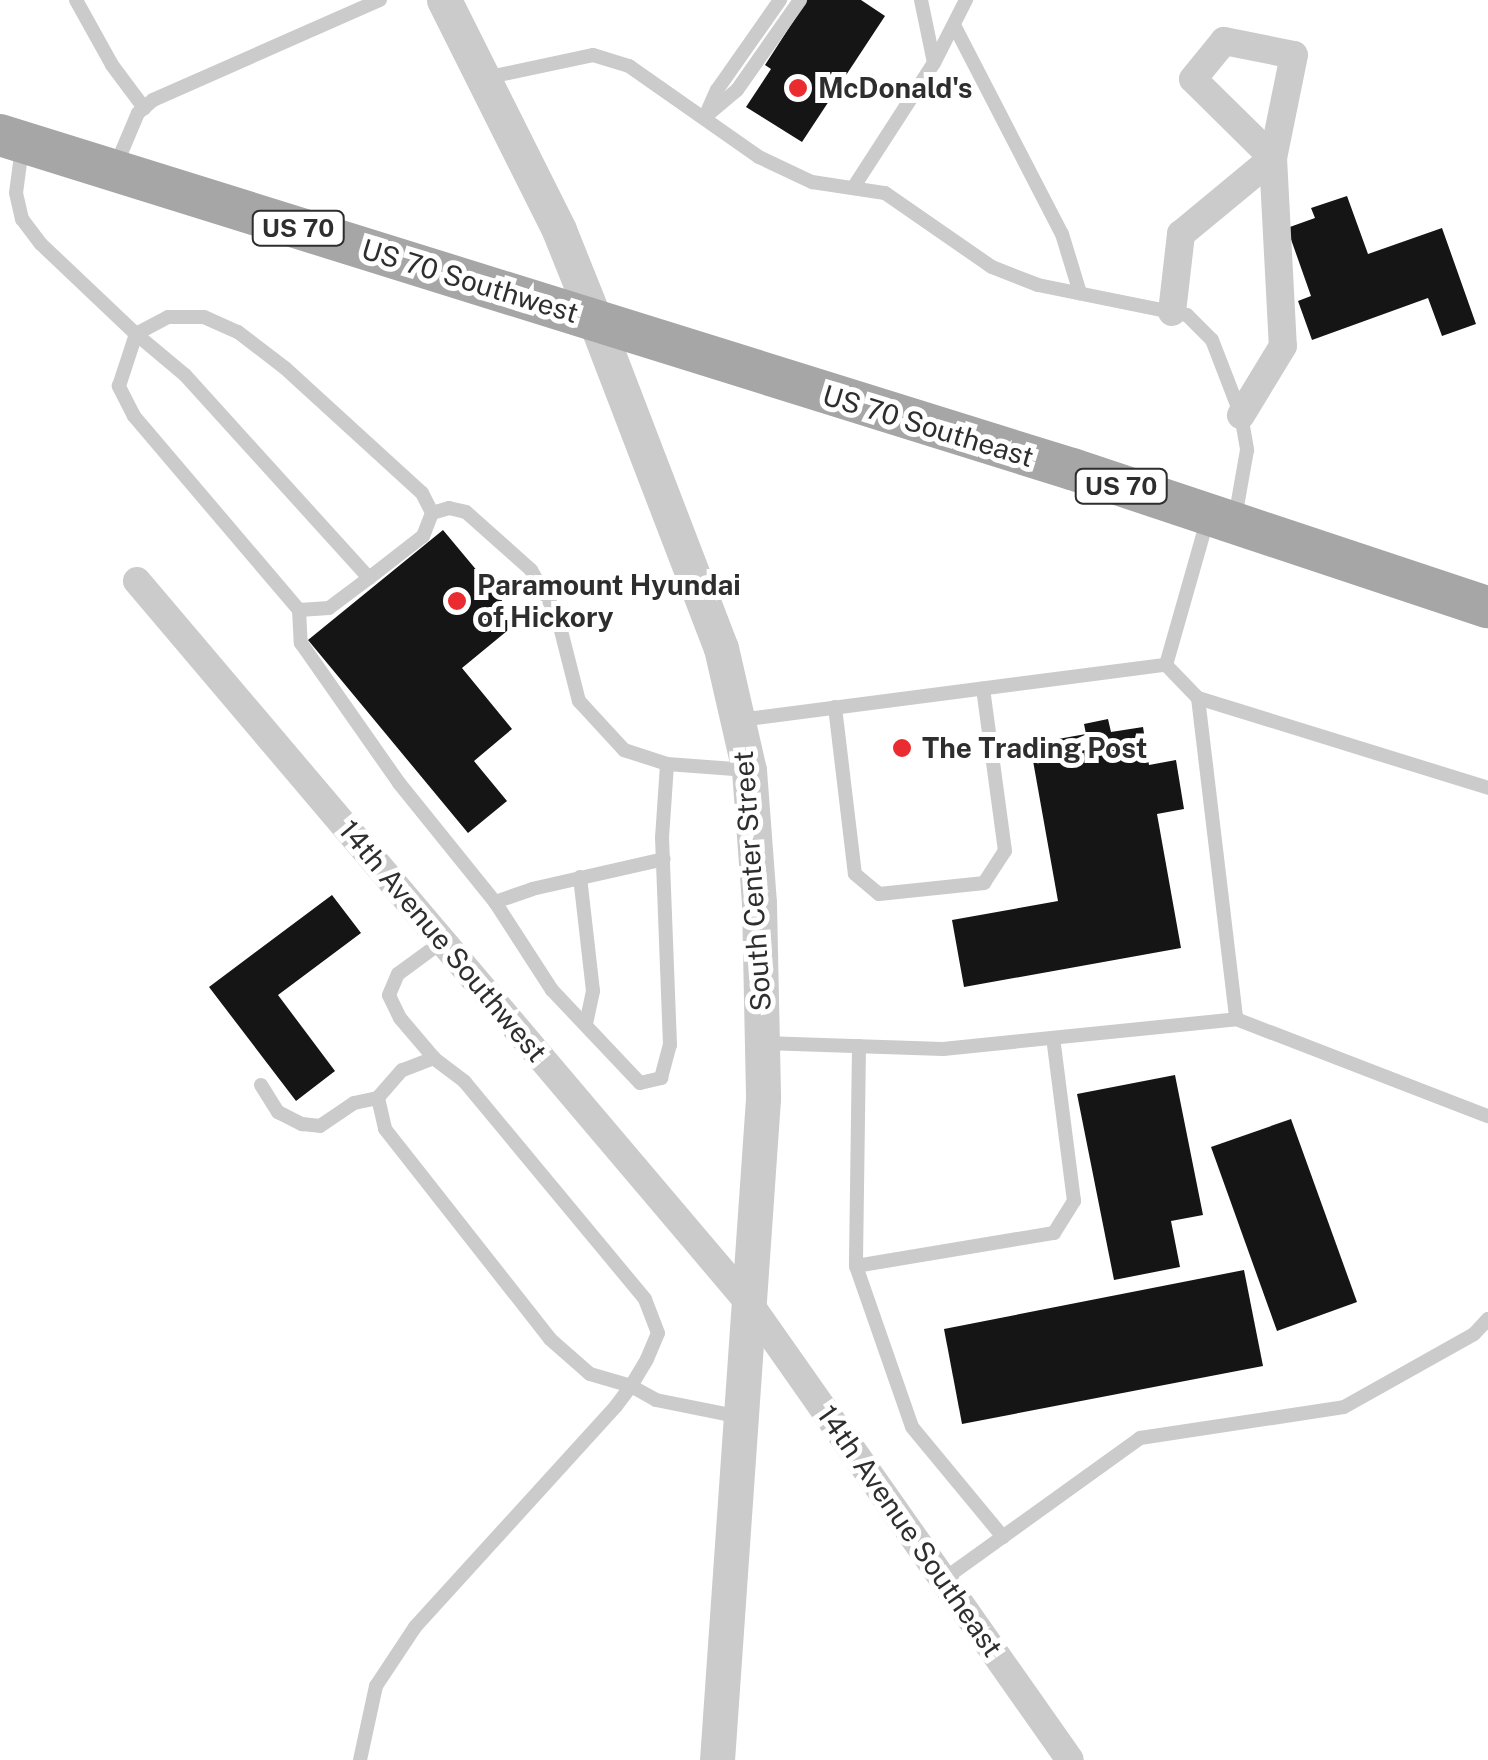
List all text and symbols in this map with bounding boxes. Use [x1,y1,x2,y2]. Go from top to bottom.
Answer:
place label: McDonald's [818,71,972,105]
marker: McDonald's [787,77,809,99]
road number: US 70 [250,208,346,248]
street label: US 70 Southwest [358,232,582,330]
street label: US 70 Southeast [818,378,1038,474]
road number: US 70 [1074,466,1168,506]
place label: Paramount Hyundai of Hickory [477,568,741,634]
marker: Paramount Hyundai of Hickory [446,590,468,612]
place label: The Trading Post [922,731,1148,765]
marker: The Trading Post [891,737,913,759]
street label: South Center Street [726,750,778,1012]
street label: 14th Avenue Southwest [332,813,554,1069]
street label: 14th Avenue Southeast [810,1399,1010,1663]

